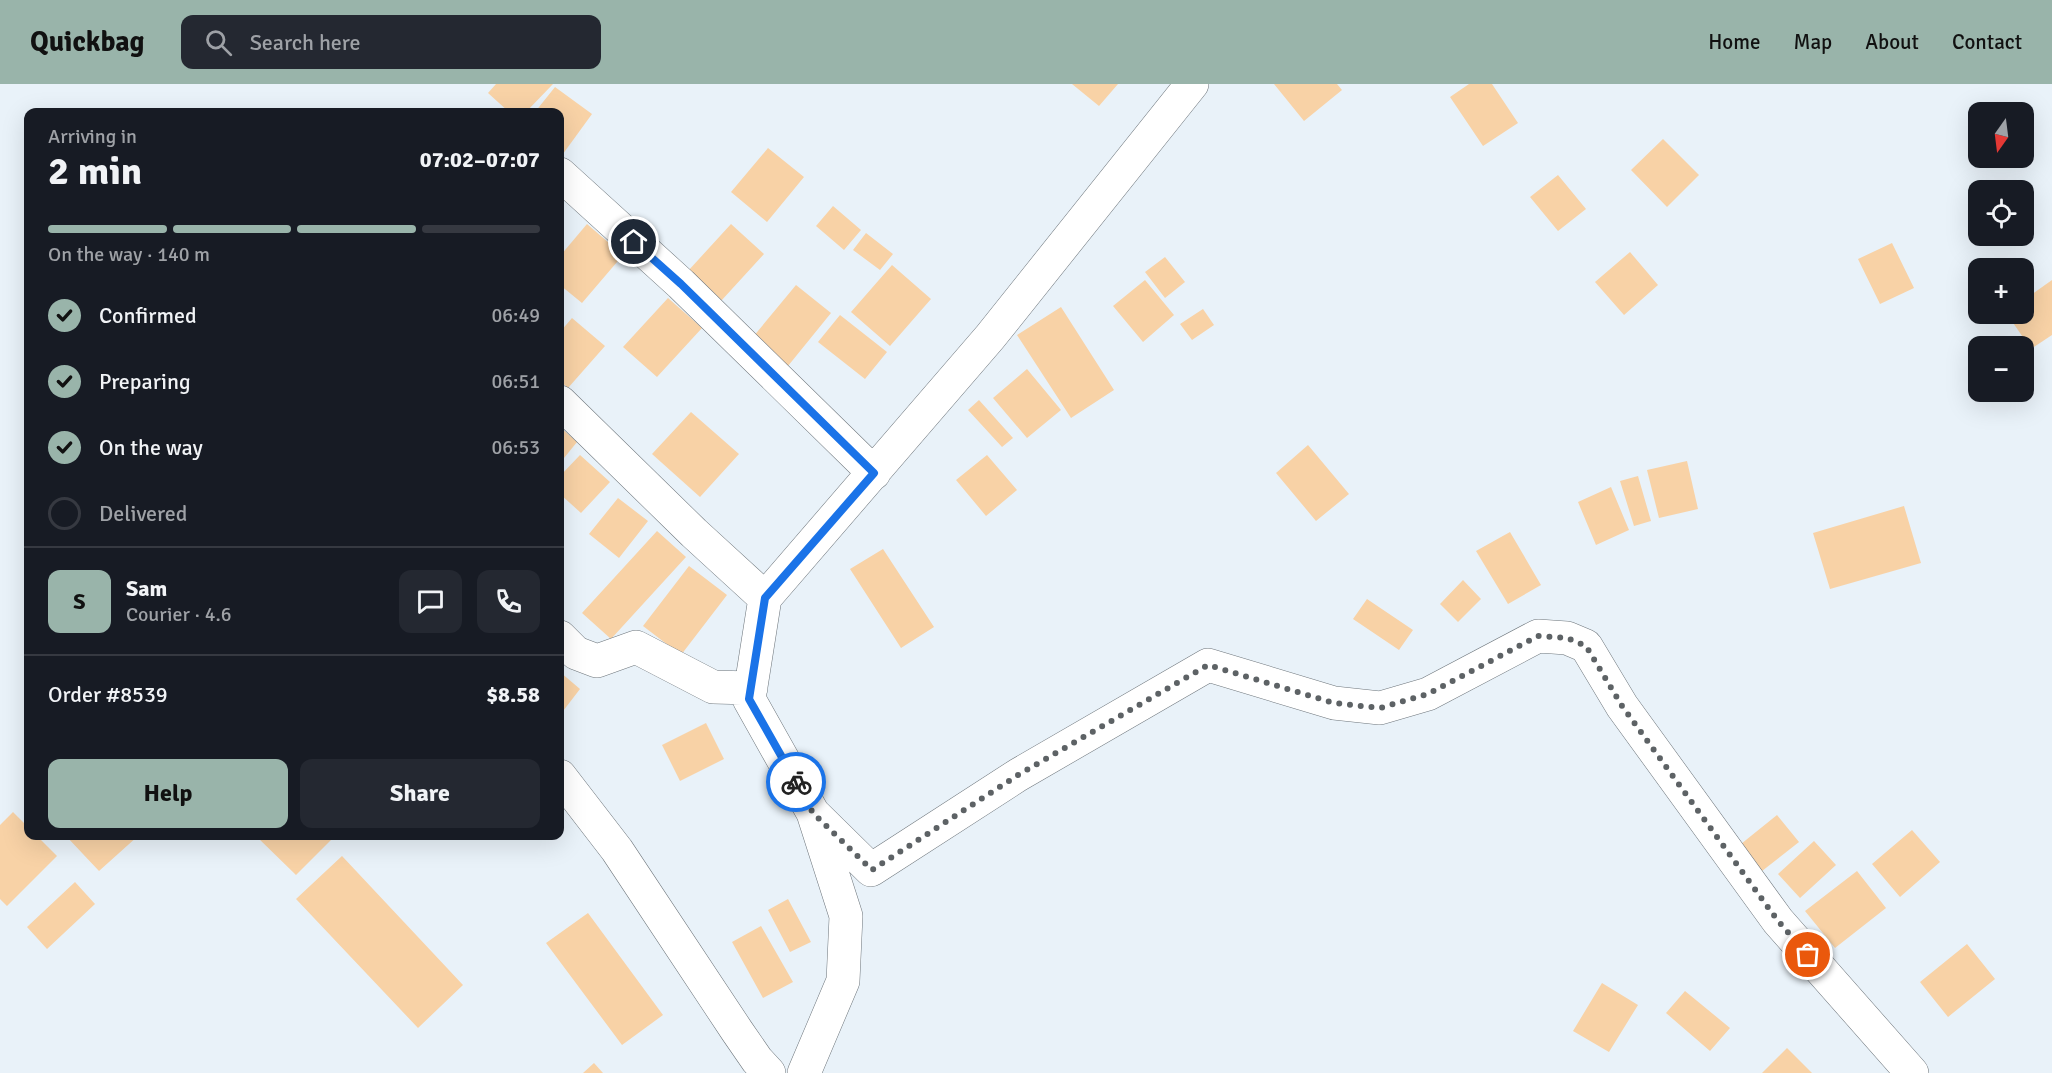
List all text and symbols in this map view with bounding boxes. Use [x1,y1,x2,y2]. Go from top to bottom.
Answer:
search box [181,15,601,69]
text: Quickbag [30,25,145,59]
icon: search [202,26,235,59]
text: Search here [250,29,361,56]
text: Home [1708,29,1761,55]
text: Map [1794,29,1832,55]
text: About [1865,29,1919,55]
text: Contact [1952,29,2022,55]
north arrow [1968,102,2034,168]
map controls [1968,102,2034,402]
text: Arriving in [48,124,137,149]
text: 07:02–07:07 [420,146,540,173]
text: 2 min [48,147,142,195]
button: locate [1968,180,2034,246]
pin [608,216,659,267]
icon: home [617,225,650,258]
text: On the way · 140 m [48,242,210,267]
button: + [1968,258,2034,324]
icon: check [48,299,81,332]
text: Confirmed [99,302,197,329]
text: 06:49 [491,303,540,328]
button: − [1968,336,2034,402]
icon: check [48,365,81,398]
text: Preparing [99,368,191,395]
text: 06:51 [491,369,540,394]
icon: check [48,431,81,464]
text: On the way [99,434,203,461]
text: 06:53 [491,435,540,460]
text: Delivered [99,500,187,527]
button: chat [399,570,462,633]
button: phone [477,570,540,633]
text: Sam [126,575,167,602]
text: S [73,588,86,615]
text: Courier · 4.6 [126,602,232,627]
text: Order #8539 [48,681,168,708]
text: $8.58 [486,681,540,708]
courier [766,752,826,812]
button: Help [48,759,288,828]
button: Share [300,759,540,828]
icon: bike [780,766,813,799]
pin [1782,929,1833,980]
icon: bag [1791,938,1824,971]

